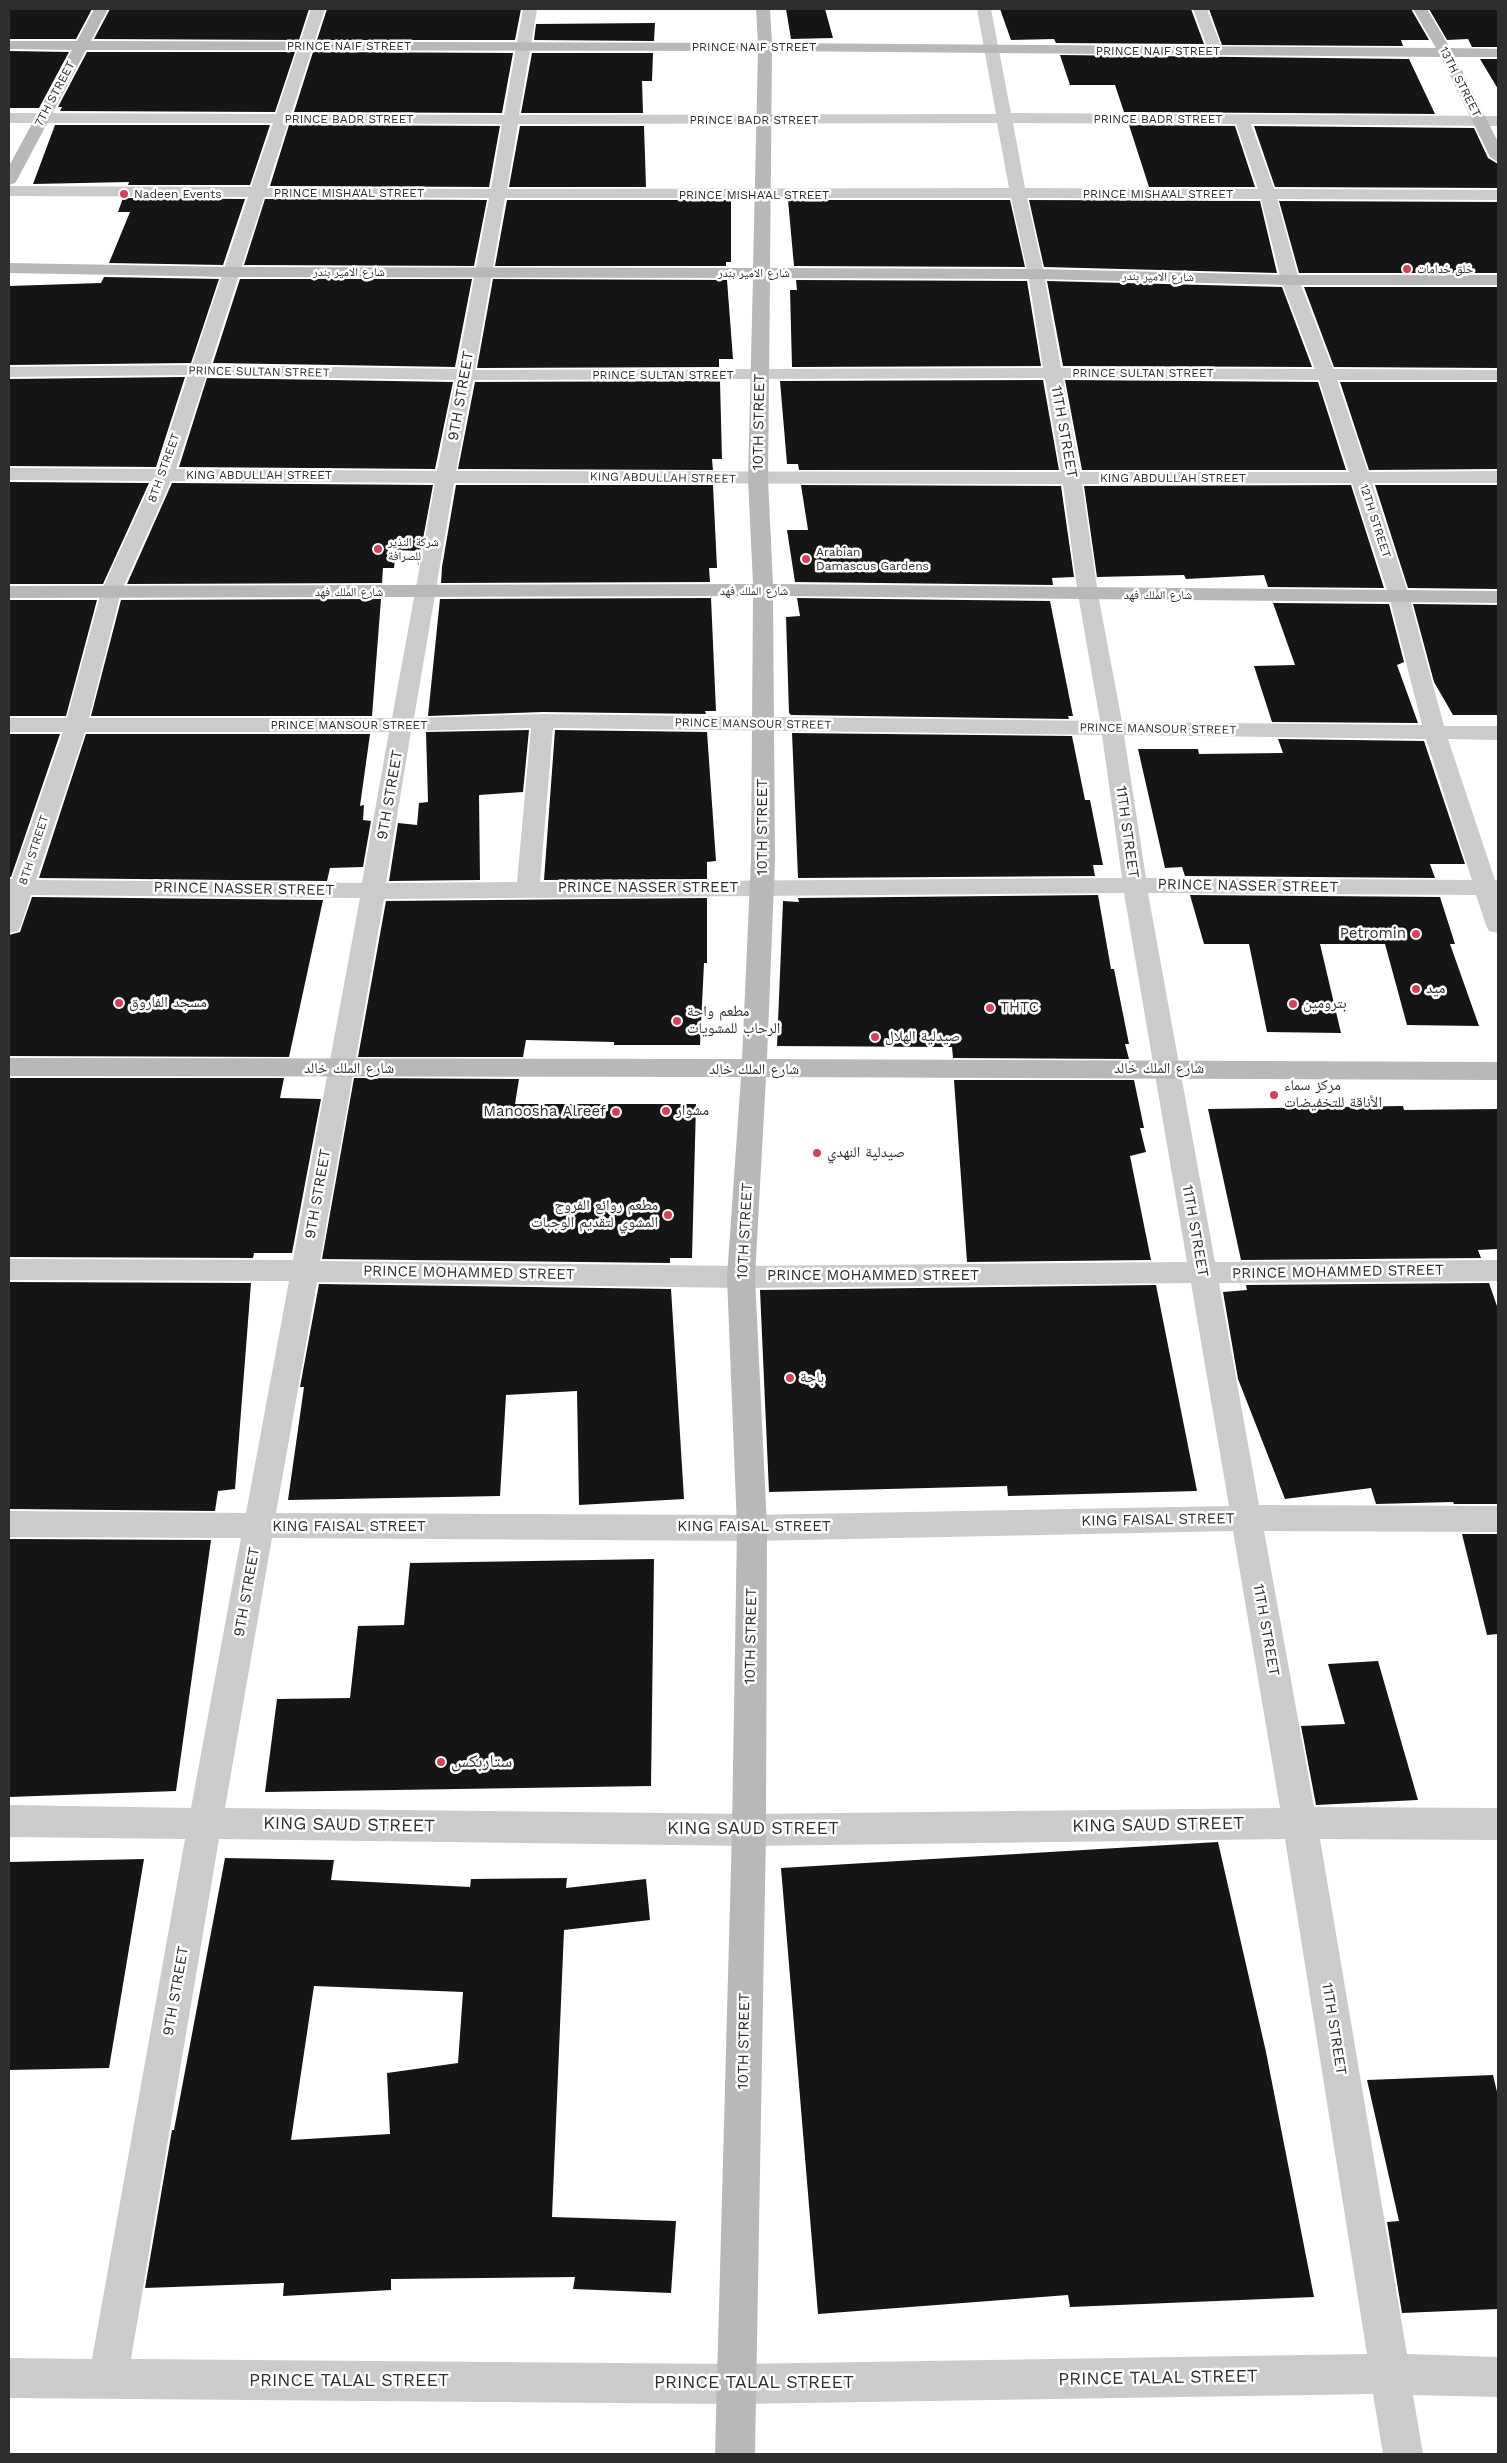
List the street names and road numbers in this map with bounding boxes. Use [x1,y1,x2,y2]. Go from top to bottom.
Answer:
street label: PRINCE NAIF STREET [287,39,411,53]
street label: PRINCE NAIF STREET [692,40,816,54]
street label: PRINCE NAIF STREET [1096,44,1220,58]
street label: 13TH STREET [1436,44,1484,120]
street label: 7TH STREET [32,59,78,129]
street label: PRINCE BADR STREET [284,112,414,126]
street label: PRINCE BADR STREET [1093,112,1223,126]
street label: PRINCE BADR STREET [689,113,819,127]
street label: PRINCE MISHA'AL STREET [274,186,424,200]
street label: PRINCE MISHA'AL STREET [1083,187,1233,201]
street label: PRINCE MISHA'AL STREET [679,188,829,202]
street label: شارع الامير بندر [313,265,385,279]
street label: شارع الامير بندر [718,266,790,280]
street label: شارع الامير بندر [1122,269,1194,285]
street label: 9TH STREET [444,350,478,442]
street label: PRINCE SULTAN STREET [188,364,330,380]
street label: PRINCE SULTAN STREET [1072,366,1214,380]
street label: PRINCE SULTAN STREET [592,368,734,382]
street label: 10TH STREET [749,373,769,471]
street label: 11TH STREET [1047,385,1081,479]
street label: 8TH STREET [145,431,183,505]
street label: KING ABDULLAH STREET [186,468,332,482]
street label: KING ABDULLAH STREET [590,470,736,486]
street label: KING ABDULLAH STREET [1100,471,1246,485]
street label: 12TH STREET [1356,482,1394,560]
street label: شارع الملك فهد [720,584,788,598]
street label: شارع الملك فهد [315,585,383,599]
street label: شارع الملك فهد [1124,588,1192,602]
street label: PRINCE MANSOUR STREET [674,715,832,733]
street label: PRINCE MANSOUR STREET [271,718,427,732]
street label: PRINCE MANSOUR STREET [1079,720,1237,738]
street label: 9TH STREET [373,749,407,841]
street label: 10TH STREET [754,779,772,875]
street label: 11TH STREET [1112,785,1142,879]
street label: 8TH STREET [16,813,52,887]
street label: PRINCE NASSER STREET [1158,875,1338,897]
street label: PRINCE NASSER STREET [154,878,334,900]
street label: PRINCE NASSER STREET [558,879,738,897]
street label: شارع الملك خالد [304,1060,394,1078]
street label: شارع الملك خالد [1114,1060,1204,1078]
street label: شارع الملك خالد [709,1061,799,1079]
street label: 9TH STREET [301,1148,335,1240]
street label: 10TH STREET [733,1182,757,1280]
street label: 11TH STREET [1178,1184,1212,1278]
street label: PRINCE MOHAMMED STREET [1232,1261,1444,1283]
street label: PRINCE MOHAMMED STREET [363,1262,575,1284]
street label: PRINCE MOHAMMED STREET [767,1267,979,1285]
street label: KING FAISAL STREET [1081,1510,1235,1530]
street label: KING FAISAL STREET [272,1518,426,1536]
street label: KING FAISAL STREET [677,1518,831,1536]
street label: 9TH STREET [230,1546,264,1638]
street label: 11TH STREET [1249,1583,1283,1677]
street label: 10TH STREET [741,1587,761,1685]
street label: KING SAUD STREET [263,1813,435,1837]
street label: KING SAUD STREET [1072,1813,1244,1837]
street label: KING SAUD STREET [667,1818,839,1840]
street label: 9TH STREET [159,1945,193,2037]
street label: 11TH STREET [1318,1982,1350,2076]
street label: 10TH STREET [734,1992,754,2090]
street label: PRINCE TALAL STREET [1058,2365,1258,2391]
street label: PRINCE TALAL STREET [249,2370,449,2392]
street label: PRINCE TALAL STREET [654,2372,854,2394]

